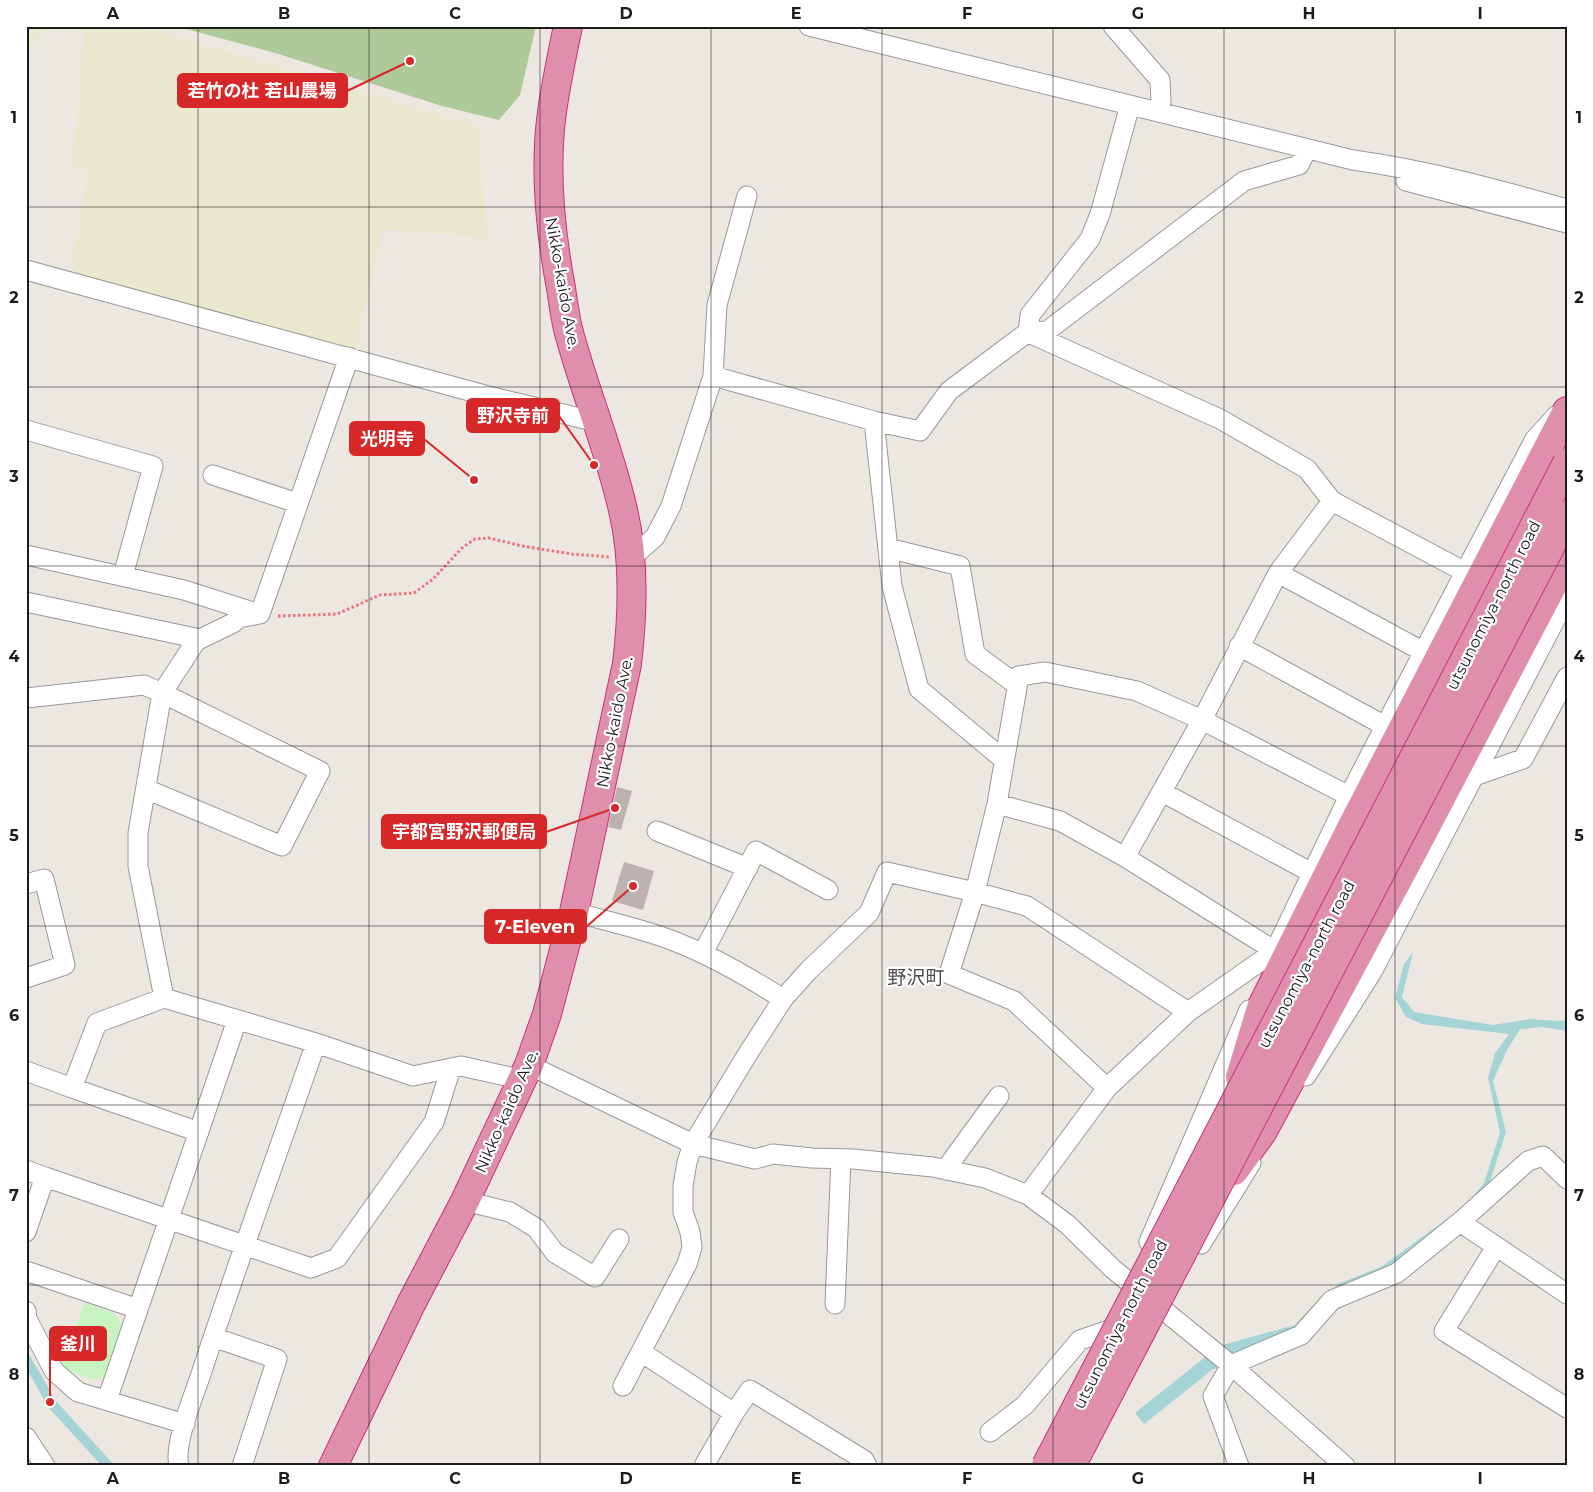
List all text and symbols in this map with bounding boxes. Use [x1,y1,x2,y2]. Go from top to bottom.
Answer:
text: A [106,4,120,23]
text: B [278,4,290,23]
text: C [449,4,461,23]
text: D [619,4,633,23]
text: E [791,4,801,23]
text: F [962,4,972,23]
text: G [1132,4,1144,23]
text: H [1303,4,1315,23]
text: I [1477,4,1483,23]
callout: 若竹の杜 若山農場 [178,74,347,107]
text: 若竹の杜 若山農場 [187,80,337,102]
text: 1 [11,108,17,127]
text: 1 [1576,108,1582,127]
street label: Nikko-kaido Ave. [542,216,583,350]
text: 2 [9,288,19,307]
text: 2 [1574,288,1584,307]
callout: 野沢寺前 [467,399,559,432]
text: 野沢寺前 [477,405,549,427]
callout: 光明寺 [350,422,424,455]
text: 光明寺 [360,428,414,450]
text: 3 [8,467,19,486]
text: 3 [1573,467,1584,486]
street label: utsunomiya-north road [1442,517,1544,693]
text: 4 [8,647,20,666]
text: 4 [1573,647,1585,666]
street label: Nikko-kaido Ave. [592,655,637,789]
callout: 宇都宮野沢郵便局 [382,815,546,848]
text: 宇都宮野沢郵便局 [392,821,536,843]
text: 5 [9,826,19,845]
text: 5 [1574,826,1584,845]
street label: utsunomiya-north road [1254,877,1359,1051]
callout: 7-Eleven [485,910,586,943]
text: 7-Eleven [495,916,575,938]
district label: 野沢町 [887,966,945,989]
text: 6 [9,1006,19,1025]
text: 6 [1574,1006,1584,1025]
street label: Nikko-kaido Ave. [471,1047,542,1176]
text: 7 [9,1186,19,1205]
text: 7 [1574,1186,1584,1205]
street label: utsunomiya-north road [1069,1236,1171,1412]
callout: 釜川 [50,1327,106,1360]
text: 釜川 [60,1333,96,1355]
text: 8 [9,1365,19,1384]
text: 8 [1574,1365,1584,1384]
text: A [106,1469,120,1488]
text: B [278,1469,290,1488]
text: C [449,1469,461,1488]
text: D [619,1469,633,1488]
text: E [791,1469,801,1488]
text: F [962,1469,972,1488]
text: G [1132,1469,1144,1488]
text: H [1303,1469,1315,1488]
text: I [1477,1469,1483,1488]

